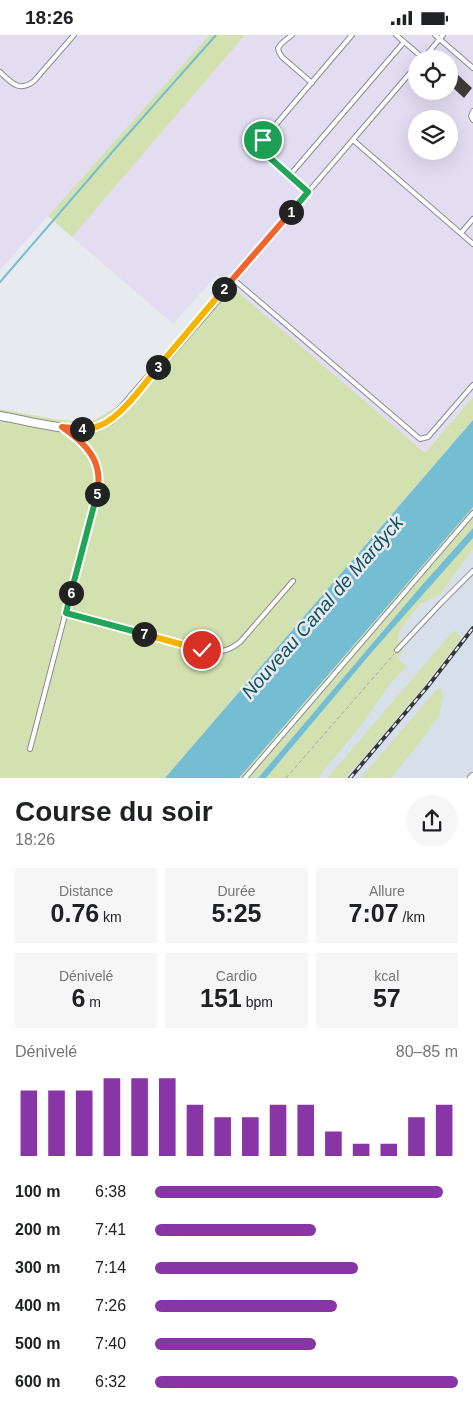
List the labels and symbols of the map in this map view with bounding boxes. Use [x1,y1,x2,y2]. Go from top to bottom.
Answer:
pin [242,119,284,161]
pin: 1 [278,199,304,225]
pin: 2 [212,277,236,301]
pin: 3 [146,355,170,379]
pin: 4 [70,417,94,441]
pin: 5 [84,481,110,507]
water label: Nouveau Canal de Mardyck [238,511,408,703]
pin: 6 [58,581,84,605]
pin: 7 [132,621,156,647]
pin [181,629,223,671]

